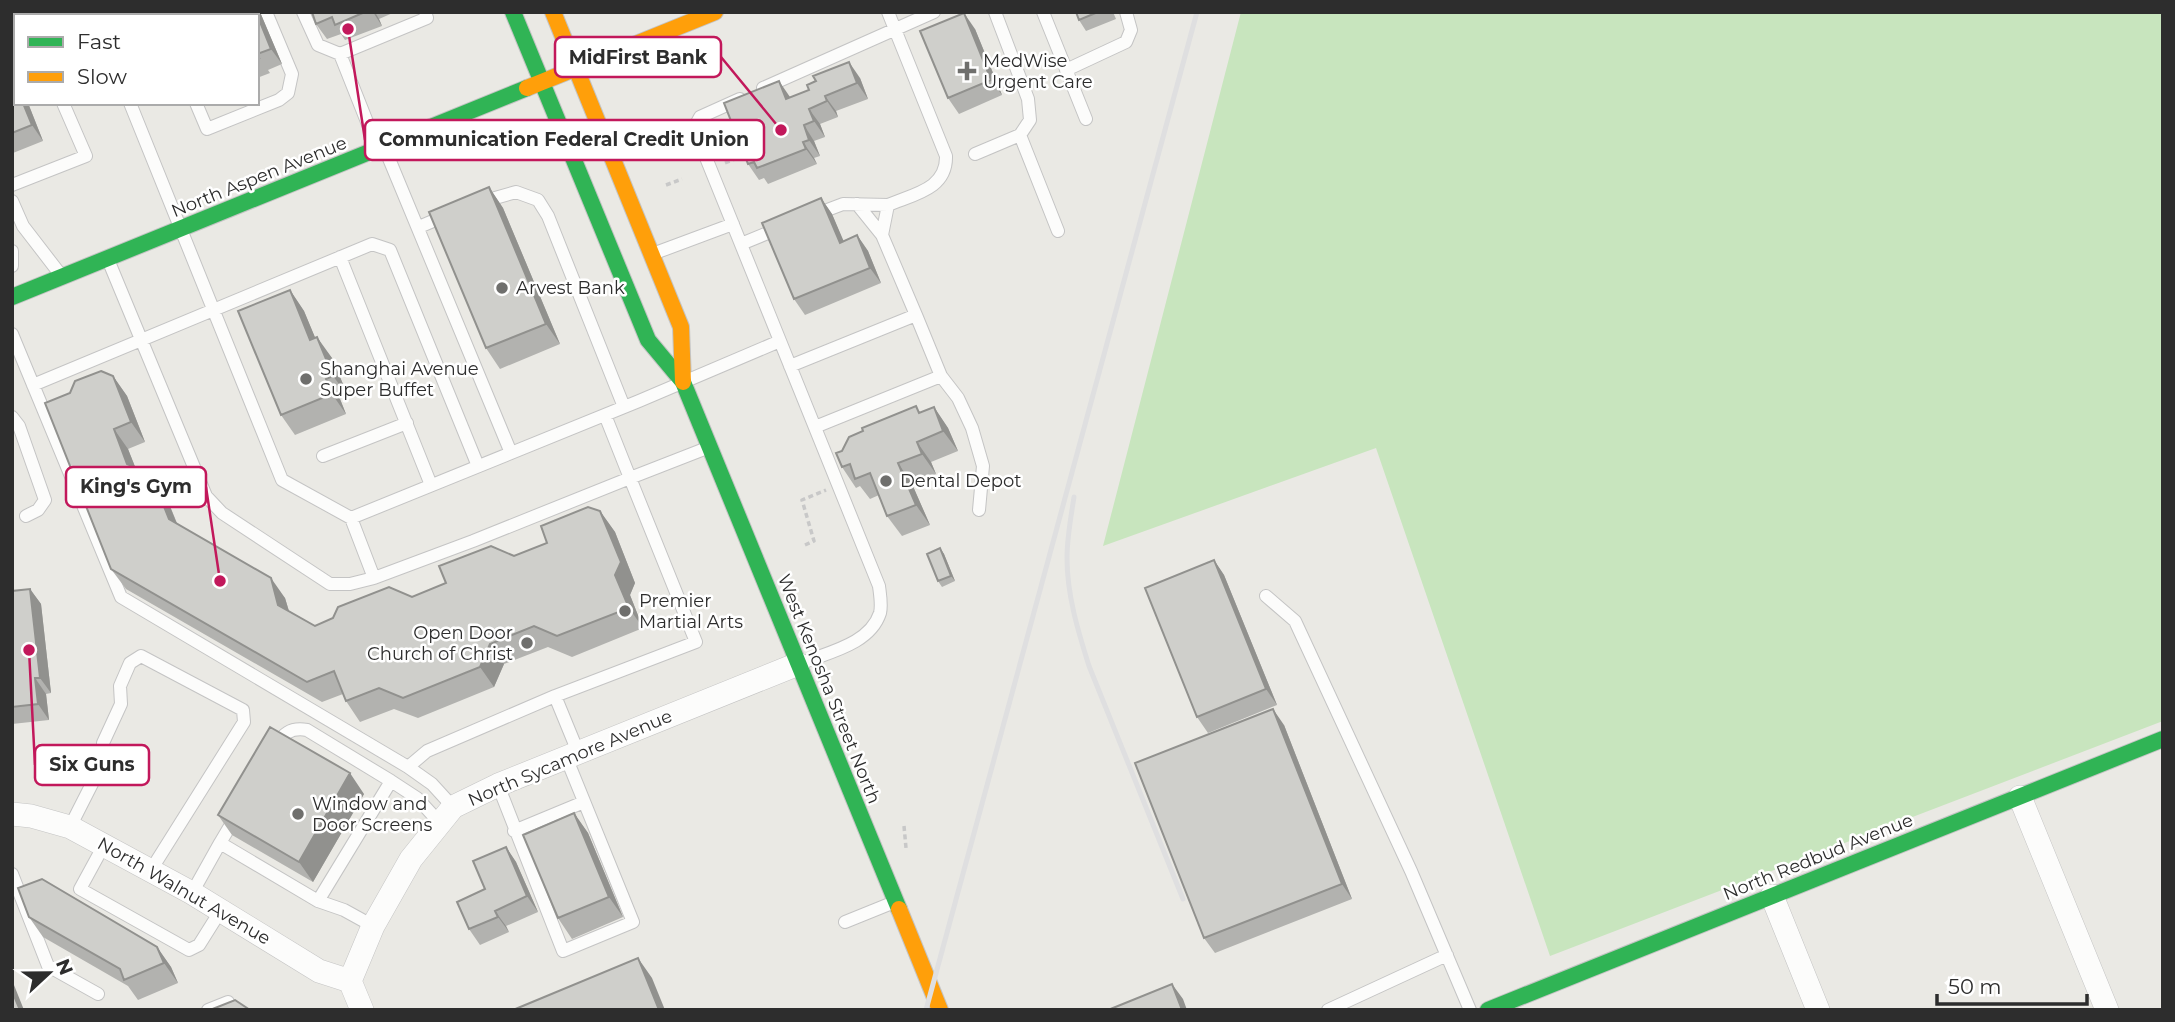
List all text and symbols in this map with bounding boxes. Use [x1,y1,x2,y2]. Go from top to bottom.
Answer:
legend [14,14,259,105]
text: Fast [77,29,121,54]
callout: MidFirst Bank [555,37,721,77]
text: MidFirst Bank [569,46,708,69]
place label: MedWise Urgent Care [983,50,1093,93]
marker: MedWise Urgent Care [957,61,977,81]
text: Slow [77,64,127,89]
callout: Communication Federal Credit Union [365,120,764,160]
text: Communication Federal Credit Union [379,128,749,151]
street label: North Aspen Avenue [168,132,350,222]
place label: Arvest Bank [516,277,625,299]
marker: Arvest Bank [494,280,510,296]
place label: Shanghai Avenue Super Buffet [320,358,479,401]
marker: Shanghai Avenue Super Buffet [298,371,314,387]
callout: King's Gym [66,467,206,507]
place label: Dental Depot [900,470,1022,492]
marker: Dental Depot [878,473,894,489]
text: King's Gym [80,475,192,498]
street label: West Kenosha Street North [773,571,885,807]
place label: Premier Martial Arts [639,590,743,633]
marker: Premier Martial Arts [617,603,633,619]
place label: Open Door Church of Christ [367,622,513,665]
marker: Open Door Church of Christ [519,635,535,651]
street label: North Sycamore Avenue [465,705,676,811]
callout: Six Guns [35,745,149,785]
text: Six Guns [49,753,135,776]
place label: Window and Door Screens [312,793,432,836]
marker: Window and Door Screens [290,806,306,822]
street label: North Redbud Avenue [1720,809,1916,905]
street label: North Walnut Avenue [94,832,275,950]
north arrow [14,938,84,1008]
text: N [51,955,78,978]
scale bar [1937,962,2088,1006]
text: 50 m [1948,974,2002,999]

